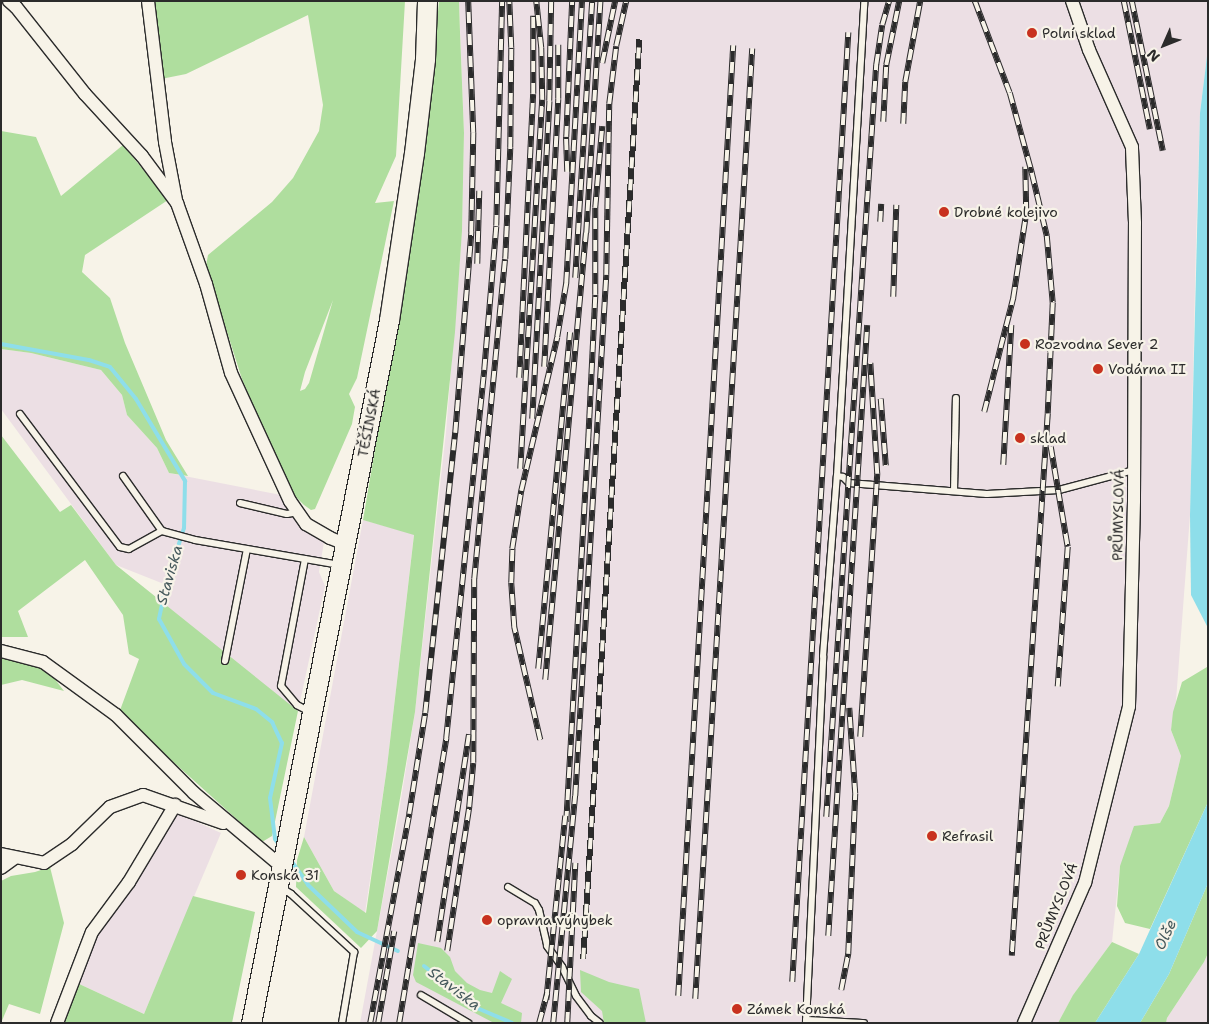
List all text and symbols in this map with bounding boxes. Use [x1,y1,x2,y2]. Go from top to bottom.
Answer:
north arrow [1139,20,1189,70]
place label: Polní sklad [1042,25,1116,41]
marker: Polní sklad [1026,27,1038,39]
text: N [1143,45,1164,66]
place label: Drobné kolejivo [954,204,1058,220]
marker: Drobné kolejivo [938,206,950,218]
place label: Rozvodna Sever 2 [1035,336,1159,352]
marker: Rozvodna Sever 2 [1019,338,1031,350]
place label: Vodárna II [1108,361,1186,377]
marker: Vodárna II [1092,363,1104,375]
street label: TĚŠÍNSKÁ [354,387,384,459]
place label: sklad [1030,430,1066,446]
marker: sklad [1014,432,1026,444]
street label: PRŮMYSLOVÁ [1109,469,1127,561]
water label: Staviska [153,543,187,607]
place label: Refrasil [942,828,993,844]
marker: Refrasil [926,830,938,842]
street label: PRŮMYSLOVÁ [1031,860,1081,952]
place label: Konská 31 [251,867,319,883]
marker: Konská 31 [235,869,247,881]
place label: opravna výhybek [497,912,613,928]
marker: opravna výhybek [481,914,493,926]
water label: Olše [1151,917,1181,953]
water label: Staviska [424,963,484,1015]
place label: Zámek Konská [747,1001,845,1017]
marker: Zámek Konská [731,1003,743,1015]

